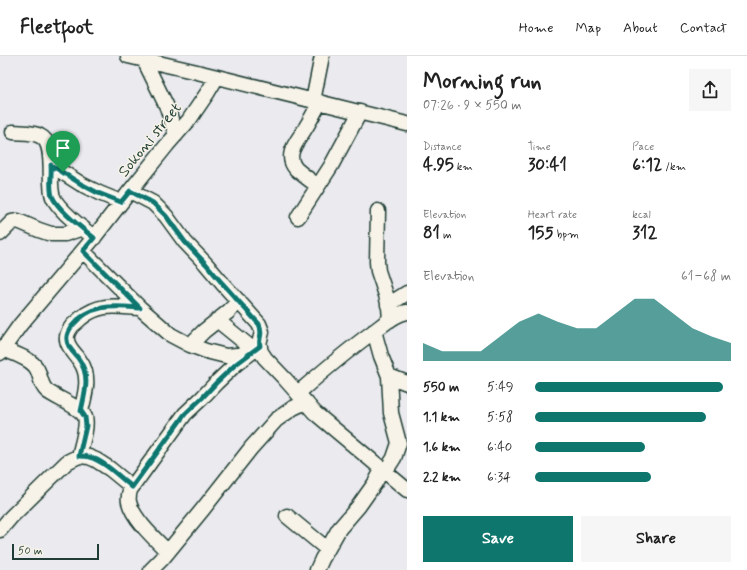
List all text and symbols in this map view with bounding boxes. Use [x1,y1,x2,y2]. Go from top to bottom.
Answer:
text: Fleetfoot [20,15,94,40]
text: Home [519,19,553,37]
text: Map [575,19,601,37]
text: About [623,19,658,37]
text: Contact [680,19,727,37]
text: Morning run [423,68,542,96]
button: share [689,69,731,111]
text: 07:26 · 9 × 550 m [423,97,522,114]
street label: Sokoni street [114,98,186,181]
pin [46,131,80,172]
icon: arrive [52,137,74,159]
text: Distance [423,140,462,154]
text: Time [528,140,551,154]
text: Pace [632,140,654,154]
text: 4.95 [423,154,454,176]
text: 30:41 [528,154,567,176]
text: 6:12 [632,154,662,176]
text: km [454,160,473,174]
text: /km [662,160,686,174]
text: Elevation [423,208,466,222]
text: Heart rate [528,208,577,222]
text: kcal [632,208,651,222]
text: 81 [423,222,440,244]
text: 155 [528,222,554,244]
text: 312 [632,222,657,244]
text: m [440,228,452,242]
text: bpm [554,228,579,242]
text: Elevation [423,268,474,285]
text: 61–68 m [681,268,731,285]
text: 550 m [423,379,459,396]
text: 5:49 [487,379,514,396]
text: 1.1 km [423,409,460,426]
text: 5:58 [487,409,513,426]
text: 1.6 km [423,439,461,456]
text: 6:40 [487,439,512,456]
text: 2.2 km [423,469,461,486]
text: 6:34 [487,469,511,486]
button: Save [423,516,573,562]
button: Share [581,516,731,562]
scale bar [12,542,99,561]
text: 50 m [18,544,43,558]

